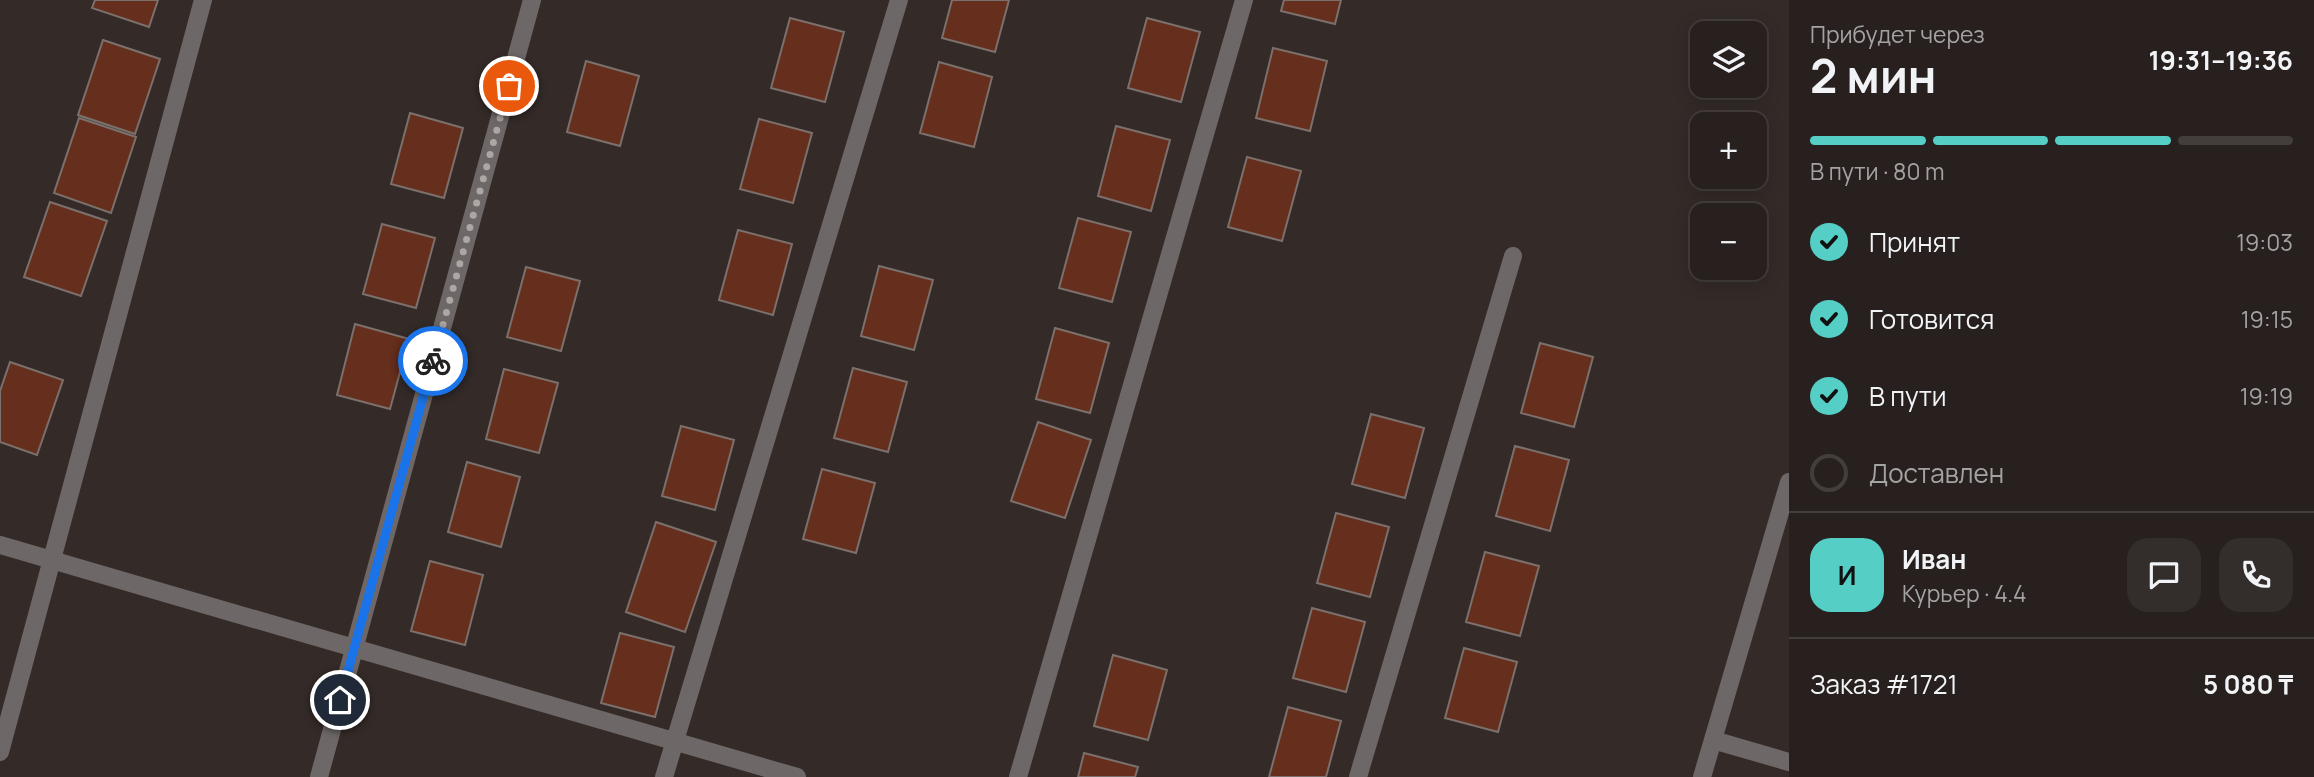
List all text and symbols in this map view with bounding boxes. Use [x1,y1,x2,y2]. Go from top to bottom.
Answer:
text: Прибудет через [1810,18,1985,50]
map controls [1690,21,1767,280]
button: layers [1690,21,1767,98]
text: 19:31–19:36 [2148,42,2293,78]
text: 2 мин [1810,44,1937,107]
pin [479,56,539,116]
icon: bag [490,67,528,105]
button: + [1690,112,1767,189]
text: В пути · 80 m [1810,155,1945,187]
button: − [1690,203,1767,280]
icon: check [1810,223,1848,261]
text: Принят [1869,224,1960,260]
text: 19:03 [2236,226,2293,258]
icon: check [1810,300,1848,338]
text: Готовится [1869,301,1994,337]
text: 19:15 [2241,303,2293,335]
courier [398,326,468,396]
icon: bike [414,342,452,380]
icon: check [1810,377,1848,415]
text: В пути [1869,378,1947,414]
text: 19:19 [2240,380,2293,412]
text: Доставлен [1869,455,2004,491]
button: chat [2127,538,2201,612]
button: phone [2219,538,2293,612]
text: Иван [1902,541,1966,577]
text: И [1838,557,1856,593]
text: Курьер · 4.4 [1902,577,2027,609]
text: Заказ #1721 [1810,666,1958,702]
text: 5 080 ₸ [2203,666,2293,702]
pin [310,670,370,730]
icon: home [321,681,359,719]

